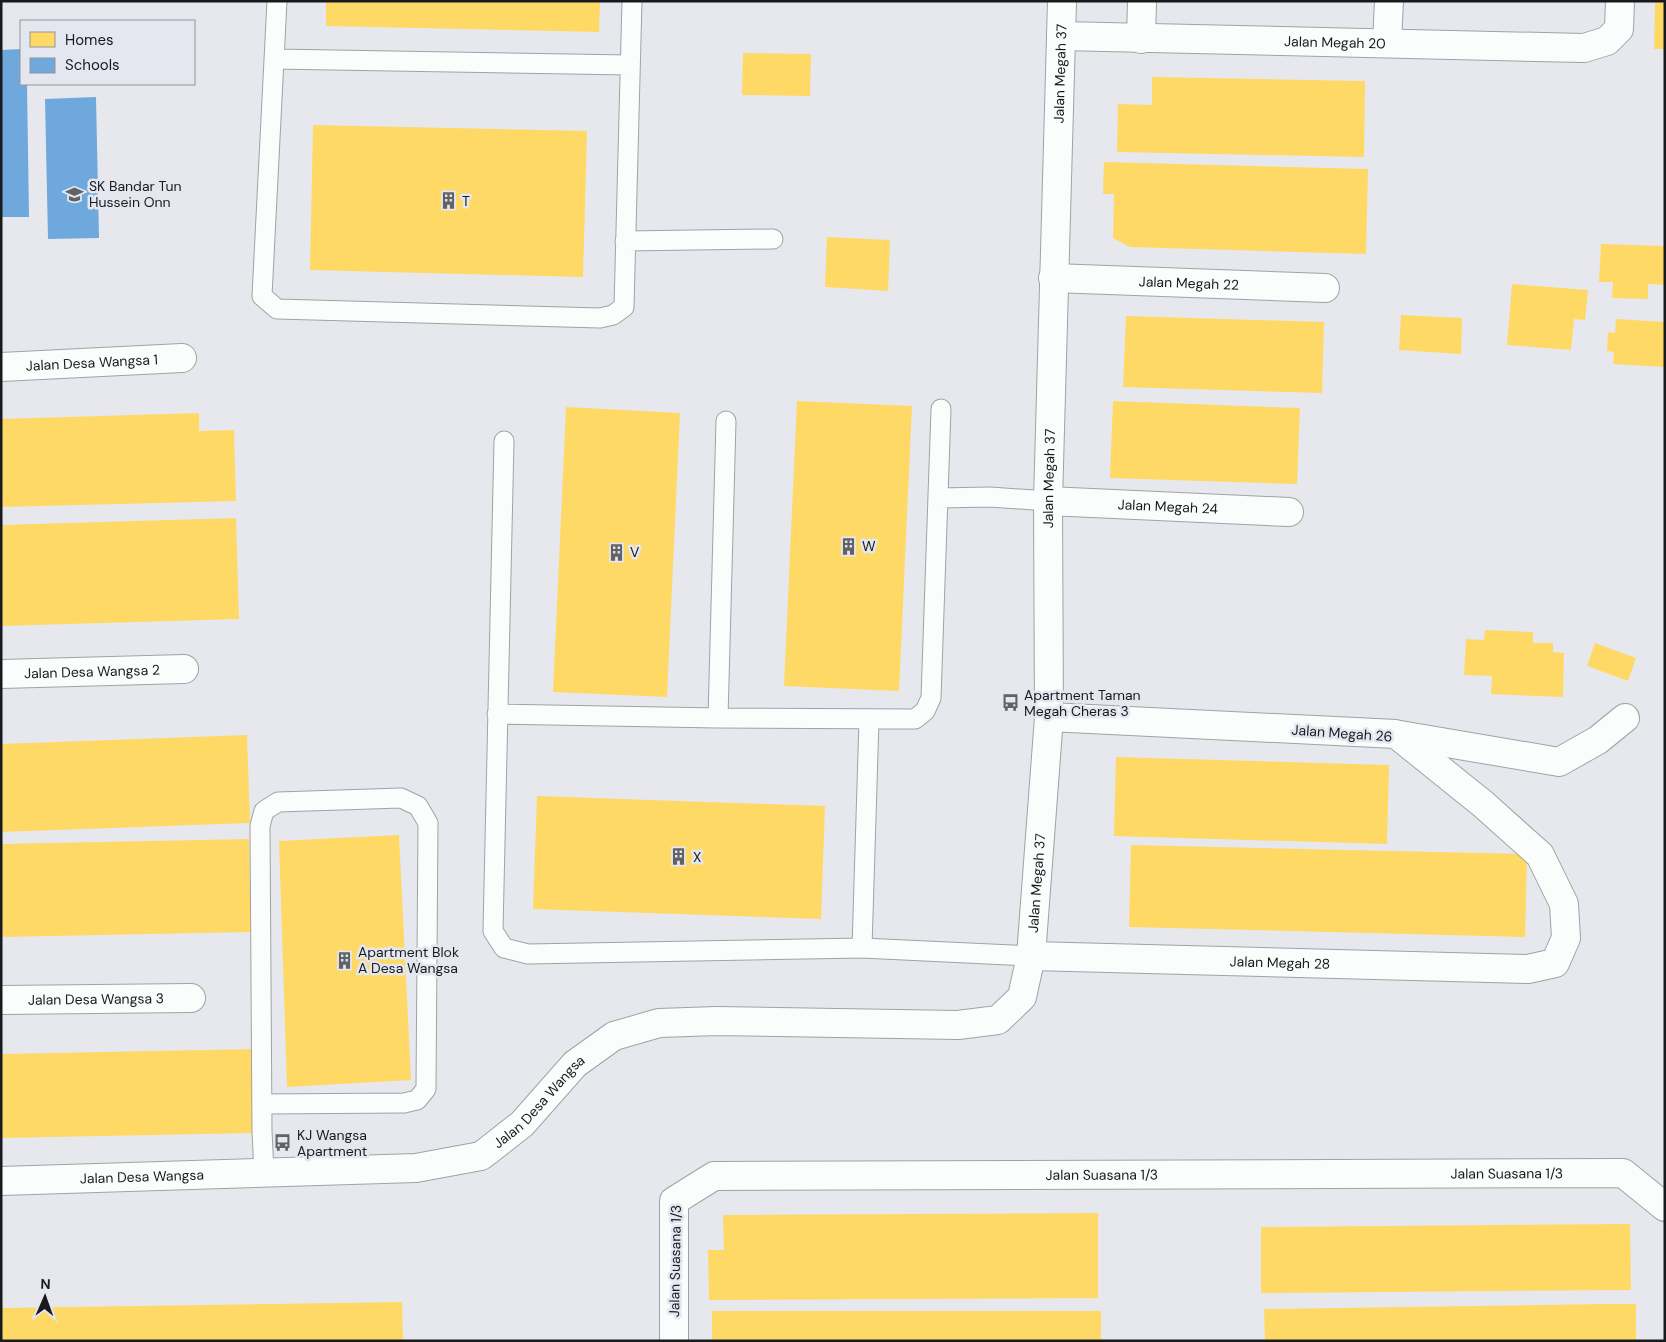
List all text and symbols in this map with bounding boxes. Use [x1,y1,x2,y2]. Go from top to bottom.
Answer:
legend [20,20,195,85]
street label: Jalan Megah 37 [1050,24,1070,124]
text: Homes [65,30,114,50]
street label: Jalan Megah 20 [1284,32,1386,52]
text: Schools [65,55,120,75]
place label: SK Bandar Tun Hussein Onn [89,177,182,211]
school or university icon: SK Bandar Tun Hussein Onn [65,184,85,204]
building icon: T [438,191,458,211]
place label: T [462,192,470,210]
street label: Jalan Megah 22 [1138,272,1239,294]
street label: Jalan Desa Wangsa 1 [25,350,158,375]
street label: Jalan Megah 37 [1039,428,1059,528]
street label: Jalan Megah 24 [1117,495,1219,518]
building icon: W [838,536,858,556]
place label: W [862,537,876,555]
building icon: V [606,542,626,562]
place label: V [630,543,640,561]
street label: Jalan Desa Wangsa 2 [24,661,160,682]
place label: Apartment Taman Megah Cheras 3 [1024,686,1141,720]
bus stop icon: Apartment Taman Megah Cheras 3 [1000,693,1020,713]
street label: Jalan Megah 26 [1291,721,1393,745]
street label: Jalan Megah 37 [1024,833,1049,933]
building icon: X [669,847,689,867]
place label: X [693,848,701,866]
place label: Apartment Blok A Desa Wangsa [358,943,459,977]
building icon: Apartment Blok A Desa Wangsa [334,950,354,970]
street label: Jalan Megah 28 [1229,952,1330,973]
street label: Jalan Desa Wangsa 3 [28,989,164,1009]
street label: Jalan Desa Wangsa [489,1051,588,1152]
place label: KJ Wangsa Apartment [297,1126,367,1160]
bus stop icon: KJ Wangsa Apartment [273,1133,293,1153]
street label: Jalan Suasana 1/3 [1450,1164,1563,1183]
street label: Jalan Desa Wangsa [80,1166,204,1188]
street label: Jalan Suasana 1/3 [1045,1166,1158,1184]
street label: Jalan Suasana 1/3 [665,1205,685,1317]
north arrow [20,1272,70,1322]
text: N [40,1275,51,1293]

